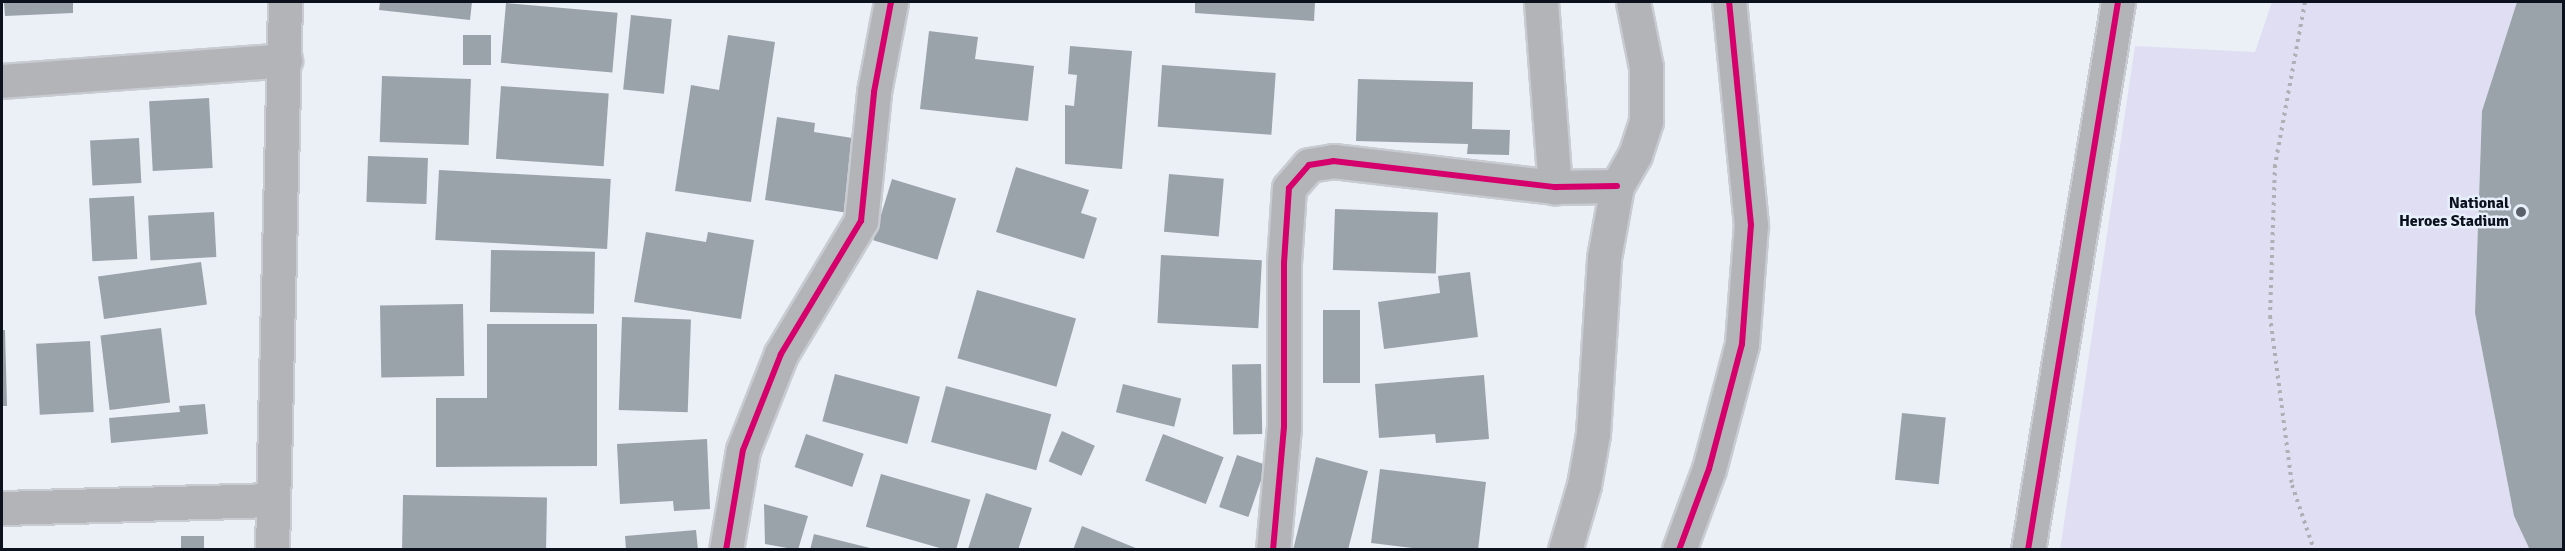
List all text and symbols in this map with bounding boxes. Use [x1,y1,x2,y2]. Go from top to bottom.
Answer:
place label: National Heroes Stadium [2399,193,2509,231]
marker: National Heroes Stadium [2514,205,2528,219]

